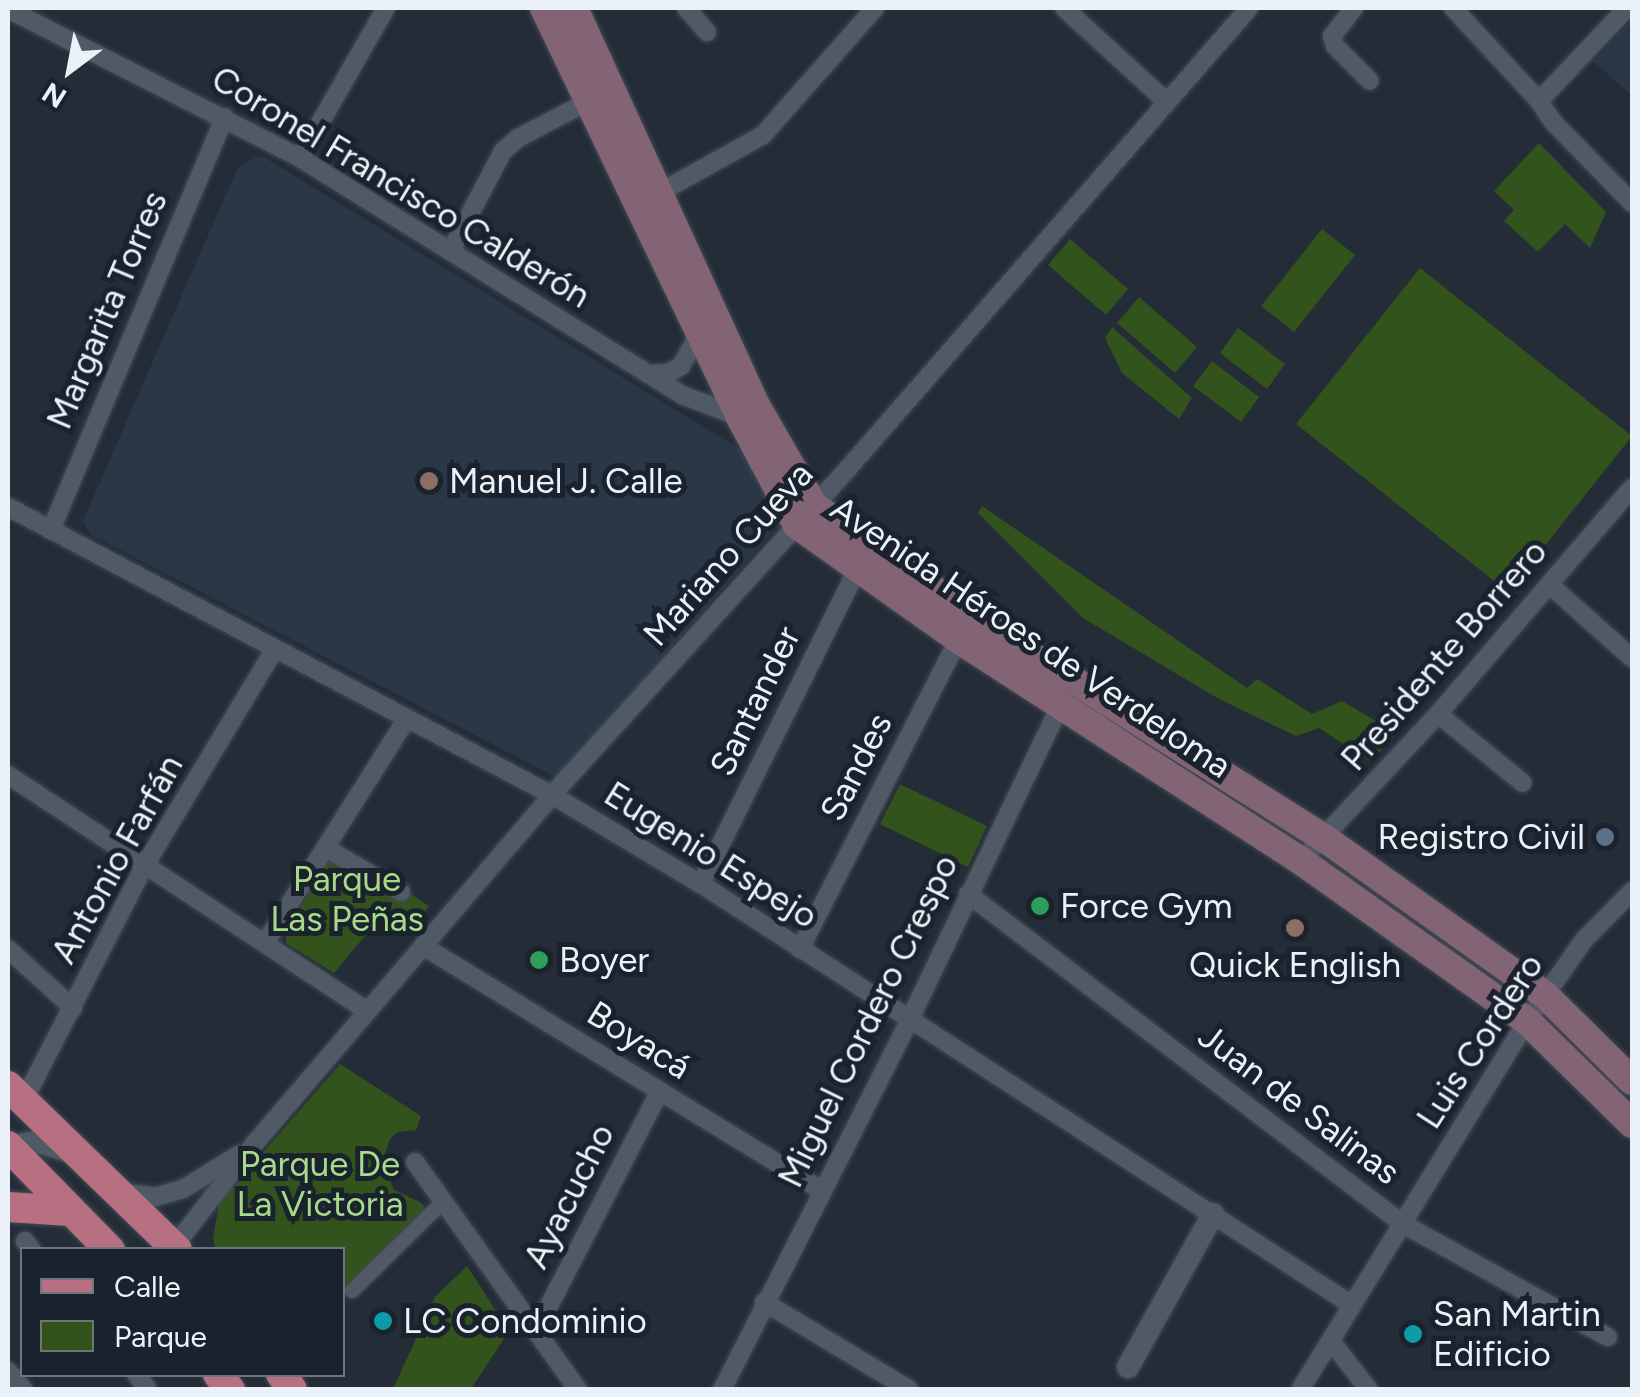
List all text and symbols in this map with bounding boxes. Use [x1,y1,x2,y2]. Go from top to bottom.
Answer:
north arrow [20,20,120,120]
street label: Coronel Francisco Calderón [204,57,598,317]
text: N [36,75,72,116]
street label: Margarita Torres [38,185,176,435]
street label: Mariano Cueva [635,453,821,655]
place label: Manuel J. Calle [449,460,683,502]
marker: Manuel J. Calle [418,470,440,492]
street label: Avenida Héroes de Verdeloma [823,487,1239,787]
street label: Presidente Borrero [1332,531,1556,779]
street label: Santander [701,620,809,782]
street label: Sandes [811,706,901,828]
street label: Antonio Farfán [42,747,192,971]
street label: Eugenio Espejo [597,773,825,937]
place label: Registro Civil [1378,816,1585,858]
marker: Registro Civil [1594,826,1616,848]
street label: Miguel Cordero Crespo [769,848,967,1194]
park label: Parque Las Peñas [270,858,424,940]
place label: Force Gym [1060,885,1232,927]
marker: Force Gym [1029,895,1051,917]
marker: Quick English [1284,917,1306,939]
place label: Boyer [559,939,649,981]
place label: Quick English [1189,944,1401,986]
street label: Luis Cordero [1408,946,1552,1136]
marker: Boyer [528,949,550,971]
street label: Boyacá [580,992,698,1088]
street label: Juan de Salinas [1190,1015,1408,1193]
street label: Ayacucho [515,1117,623,1275]
park label: Parque De La Victoria [236,1143,404,1225]
legend [20,1247,345,1377]
text: Calle [114,1268,181,1305]
place label: San Martin Edificio [1433,1293,1601,1375]
place label: LC Condominio [403,1300,647,1342]
marker: LC Condominio [372,1310,394,1332]
text: Parque [114,1318,207,1355]
marker: San Martin Edificio [1402,1323,1424,1345]

